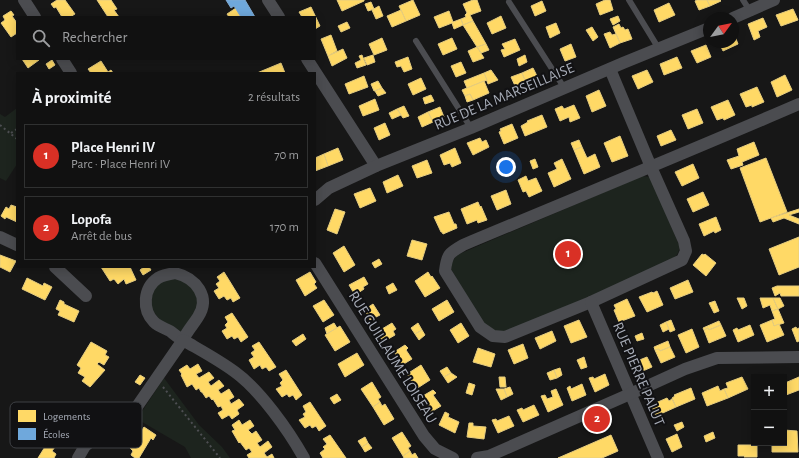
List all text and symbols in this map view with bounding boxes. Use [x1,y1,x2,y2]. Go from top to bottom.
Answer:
north arrow [703,12,739,48]
search box [16,16,316,60]
icon: search [30,27,52,49]
text: Rechercher [62,30,127,45]
street label: RUE DE LA MARSEILLAISE [432,60,576,133]
text: À proximité [32,89,112,106]
text: 2 résultats [248,91,300,104]
text: Place Henri IV [71,140,155,155]
text: 1 [44,149,48,162]
text: 70 m [274,149,299,162]
your location [496,157,516,177]
text: Parc · Place Henri IV [71,158,170,171]
text: Lopofa [71,212,112,227]
text: 2 [43,221,49,234]
text: 170 m [270,221,299,234]
text: Arrêt de bus [71,230,132,243]
pin: 1 [555,239,581,269]
street label: RUE GUILLAUME LOISEAU [346,289,439,426]
street label: RUE PIERRE PALUT [610,320,667,429]
map controls [751,374,787,446]
button: + [751,374,787,410]
legend [10,402,142,448]
pin: 2 [584,404,610,434]
button: − [751,410,787,446]
text: Logements [43,411,90,422]
text: Écoles [43,428,70,440]

